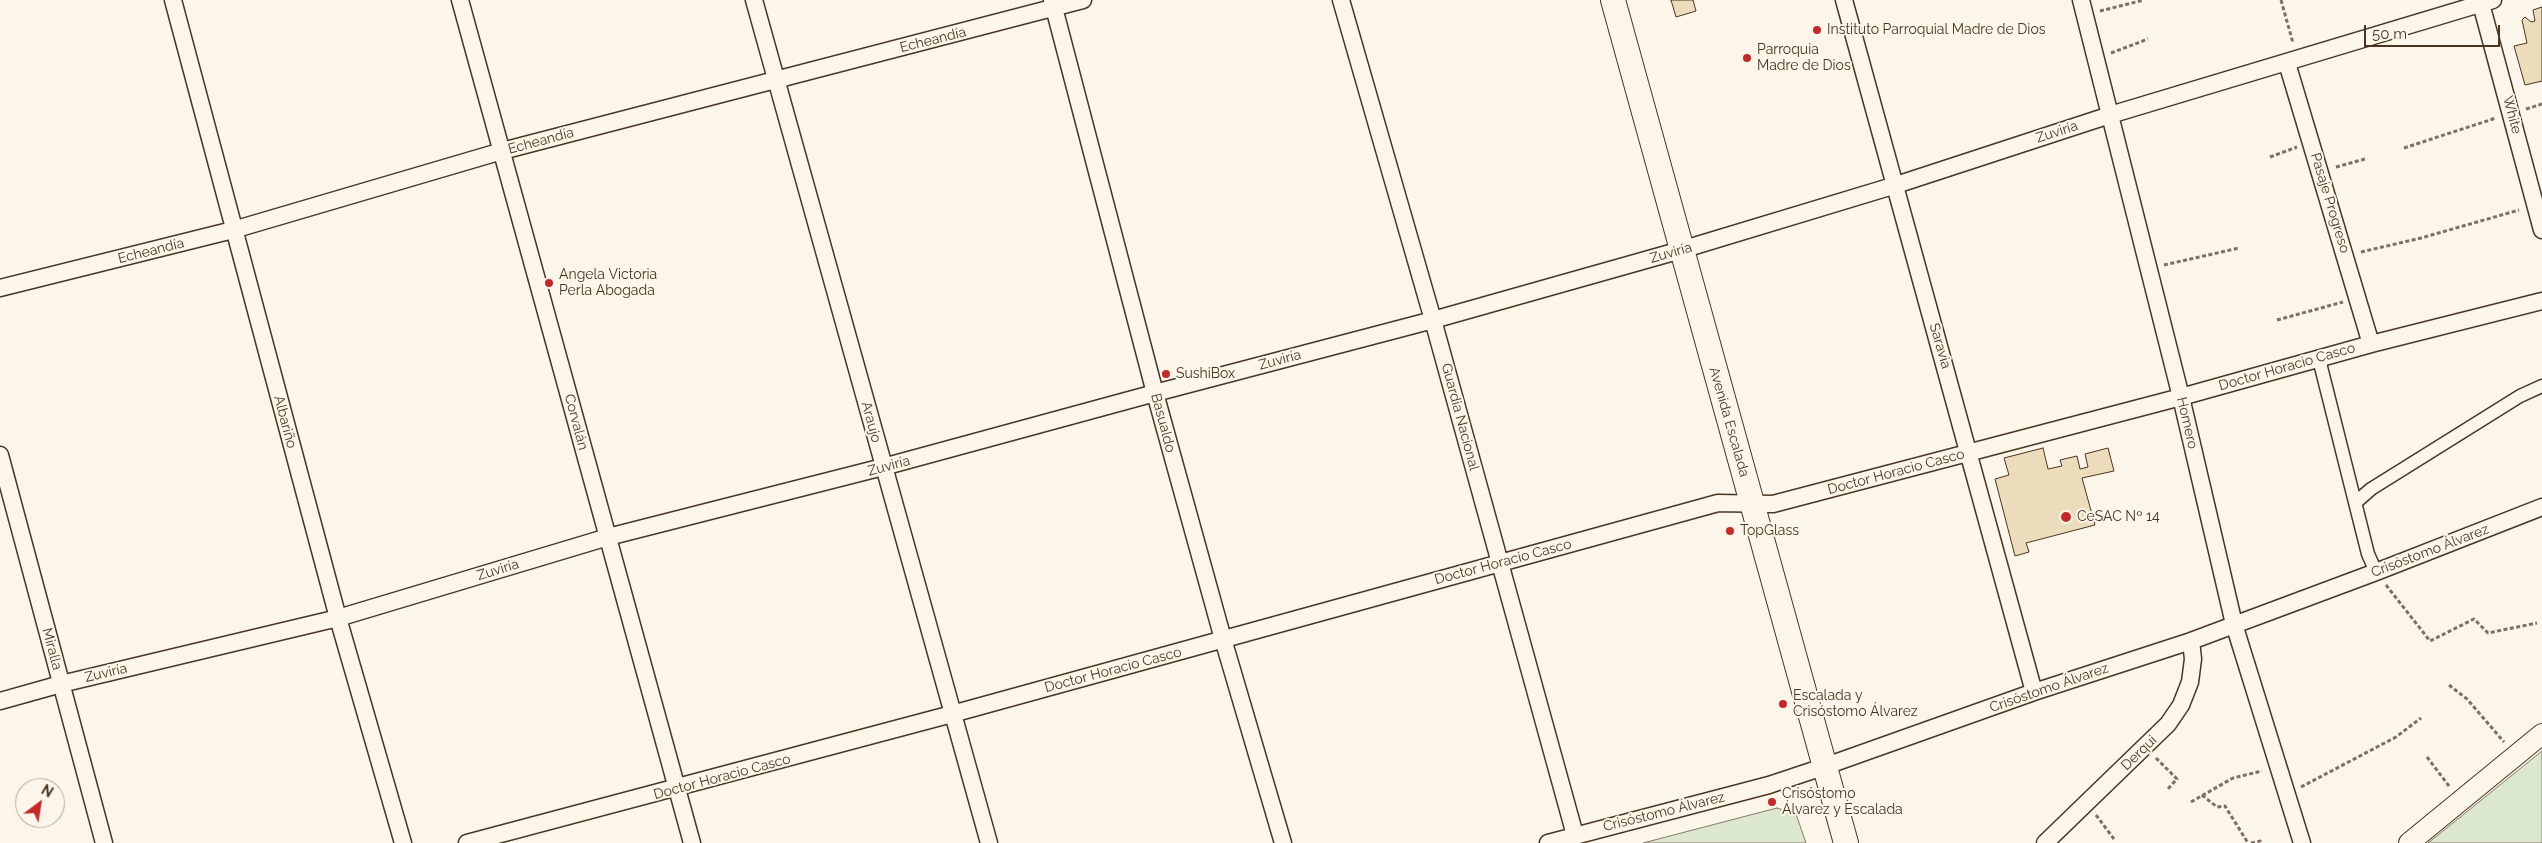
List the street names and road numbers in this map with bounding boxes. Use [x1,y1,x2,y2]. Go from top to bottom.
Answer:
street label: Echeandía [898,24,968,56]
street label: White [2499,94,2525,136]
street label: Zuviría [2034,117,2080,147]
street label: Echeandía [506,124,576,158]
street label: Pasaje Progreso [2307,151,2353,255]
street label: Echeandía [116,235,186,267]
street label: Zuviría [1648,239,1694,267]
street label: Saravia [1926,321,1954,371]
street label: Doctor Horacio Casco [2217,339,2357,395]
street label: Zuviría [1257,346,1303,374]
street label: Guardia Nacional [1438,361,1482,473]
street label: Avenida Escalada [1705,365,1753,479]
street label: Corvalán [560,392,592,452]
street label: Basualdo [1147,392,1179,454]
street label: Albariño [270,394,300,450]
street label: Homero [2173,395,2201,451]
street label: Araujo [857,400,885,444]
street label: Doctor Horacio Casco [1826,446,1966,498]
street label: Zuviría [866,452,912,480]
street label: Crisóstomo Álvarez [2369,521,2491,581]
street label: Doctor Horacio Casco [1433,536,1573,588]
street label: Zuviría [475,556,521,584]
street label: Miralla [38,626,66,672]
street label: Doctor Horacio Casco [1043,644,1183,696]
street label: Zuviría [83,660,129,686]
street label: Crisóstomo Álvarez [1987,660,2111,716]
street label: Derqui [2118,732,2160,774]
street label: Doctor Horacio Casco [652,751,792,803]
street label: Crisóstomo Álvarez [1601,789,1727,835]

